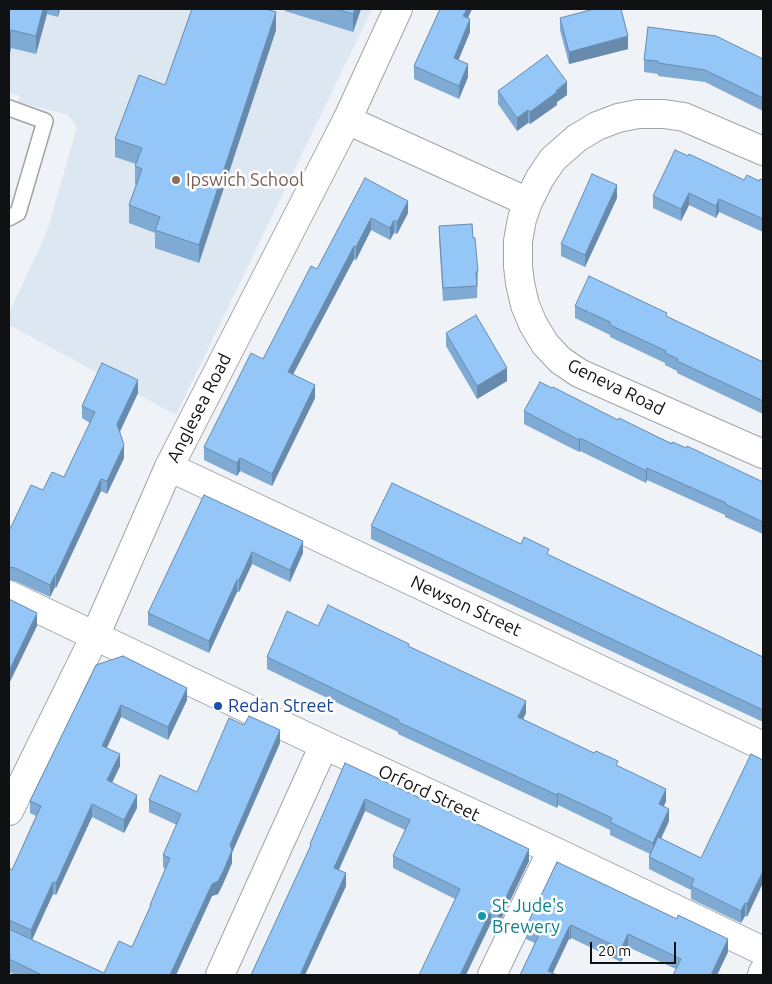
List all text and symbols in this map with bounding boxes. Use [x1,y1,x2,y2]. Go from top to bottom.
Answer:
place label: Ipswich School [186,169,304,191]
marker: Ipswich School [170,174,182,186]
street label: Anglesea Road [162,350,236,466]
street label: Geneva Road [564,354,668,420]
street label: Newson Street [407,571,525,641]
place label: Redan Street [228,695,334,717]
marker: Redan Street [212,700,224,712]
street label: Orford Street [375,760,483,826]
place label: St Jude's Brewery [492,895,564,938]
marker: St Jude's Brewery [476,910,488,922]
scale bar [592,932,678,964]
text: 20 m [598,942,631,959]

